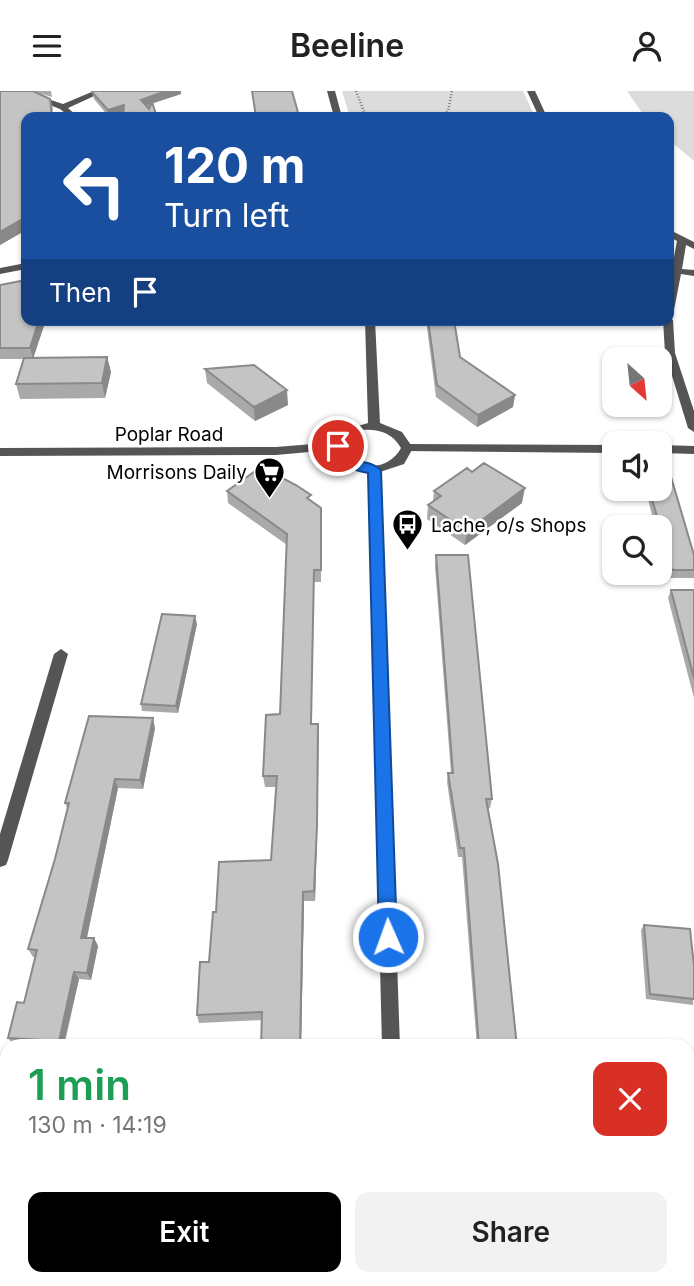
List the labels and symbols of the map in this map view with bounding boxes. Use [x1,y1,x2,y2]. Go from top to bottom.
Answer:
north arrow [602,347,672,417]
pin [308,416,368,476]
street label: Poplar Road [115,423,223,446]
supermarket icon: Morrisons Daily [253,455,287,499]
place label: Morrisons Daily [107,461,247,484]
bus stop icon: Lache, o/s Shops [391,508,425,552]
place label: Lache, o/s Shops [431,514,587,537]
position arrow [351,900,425,974]

